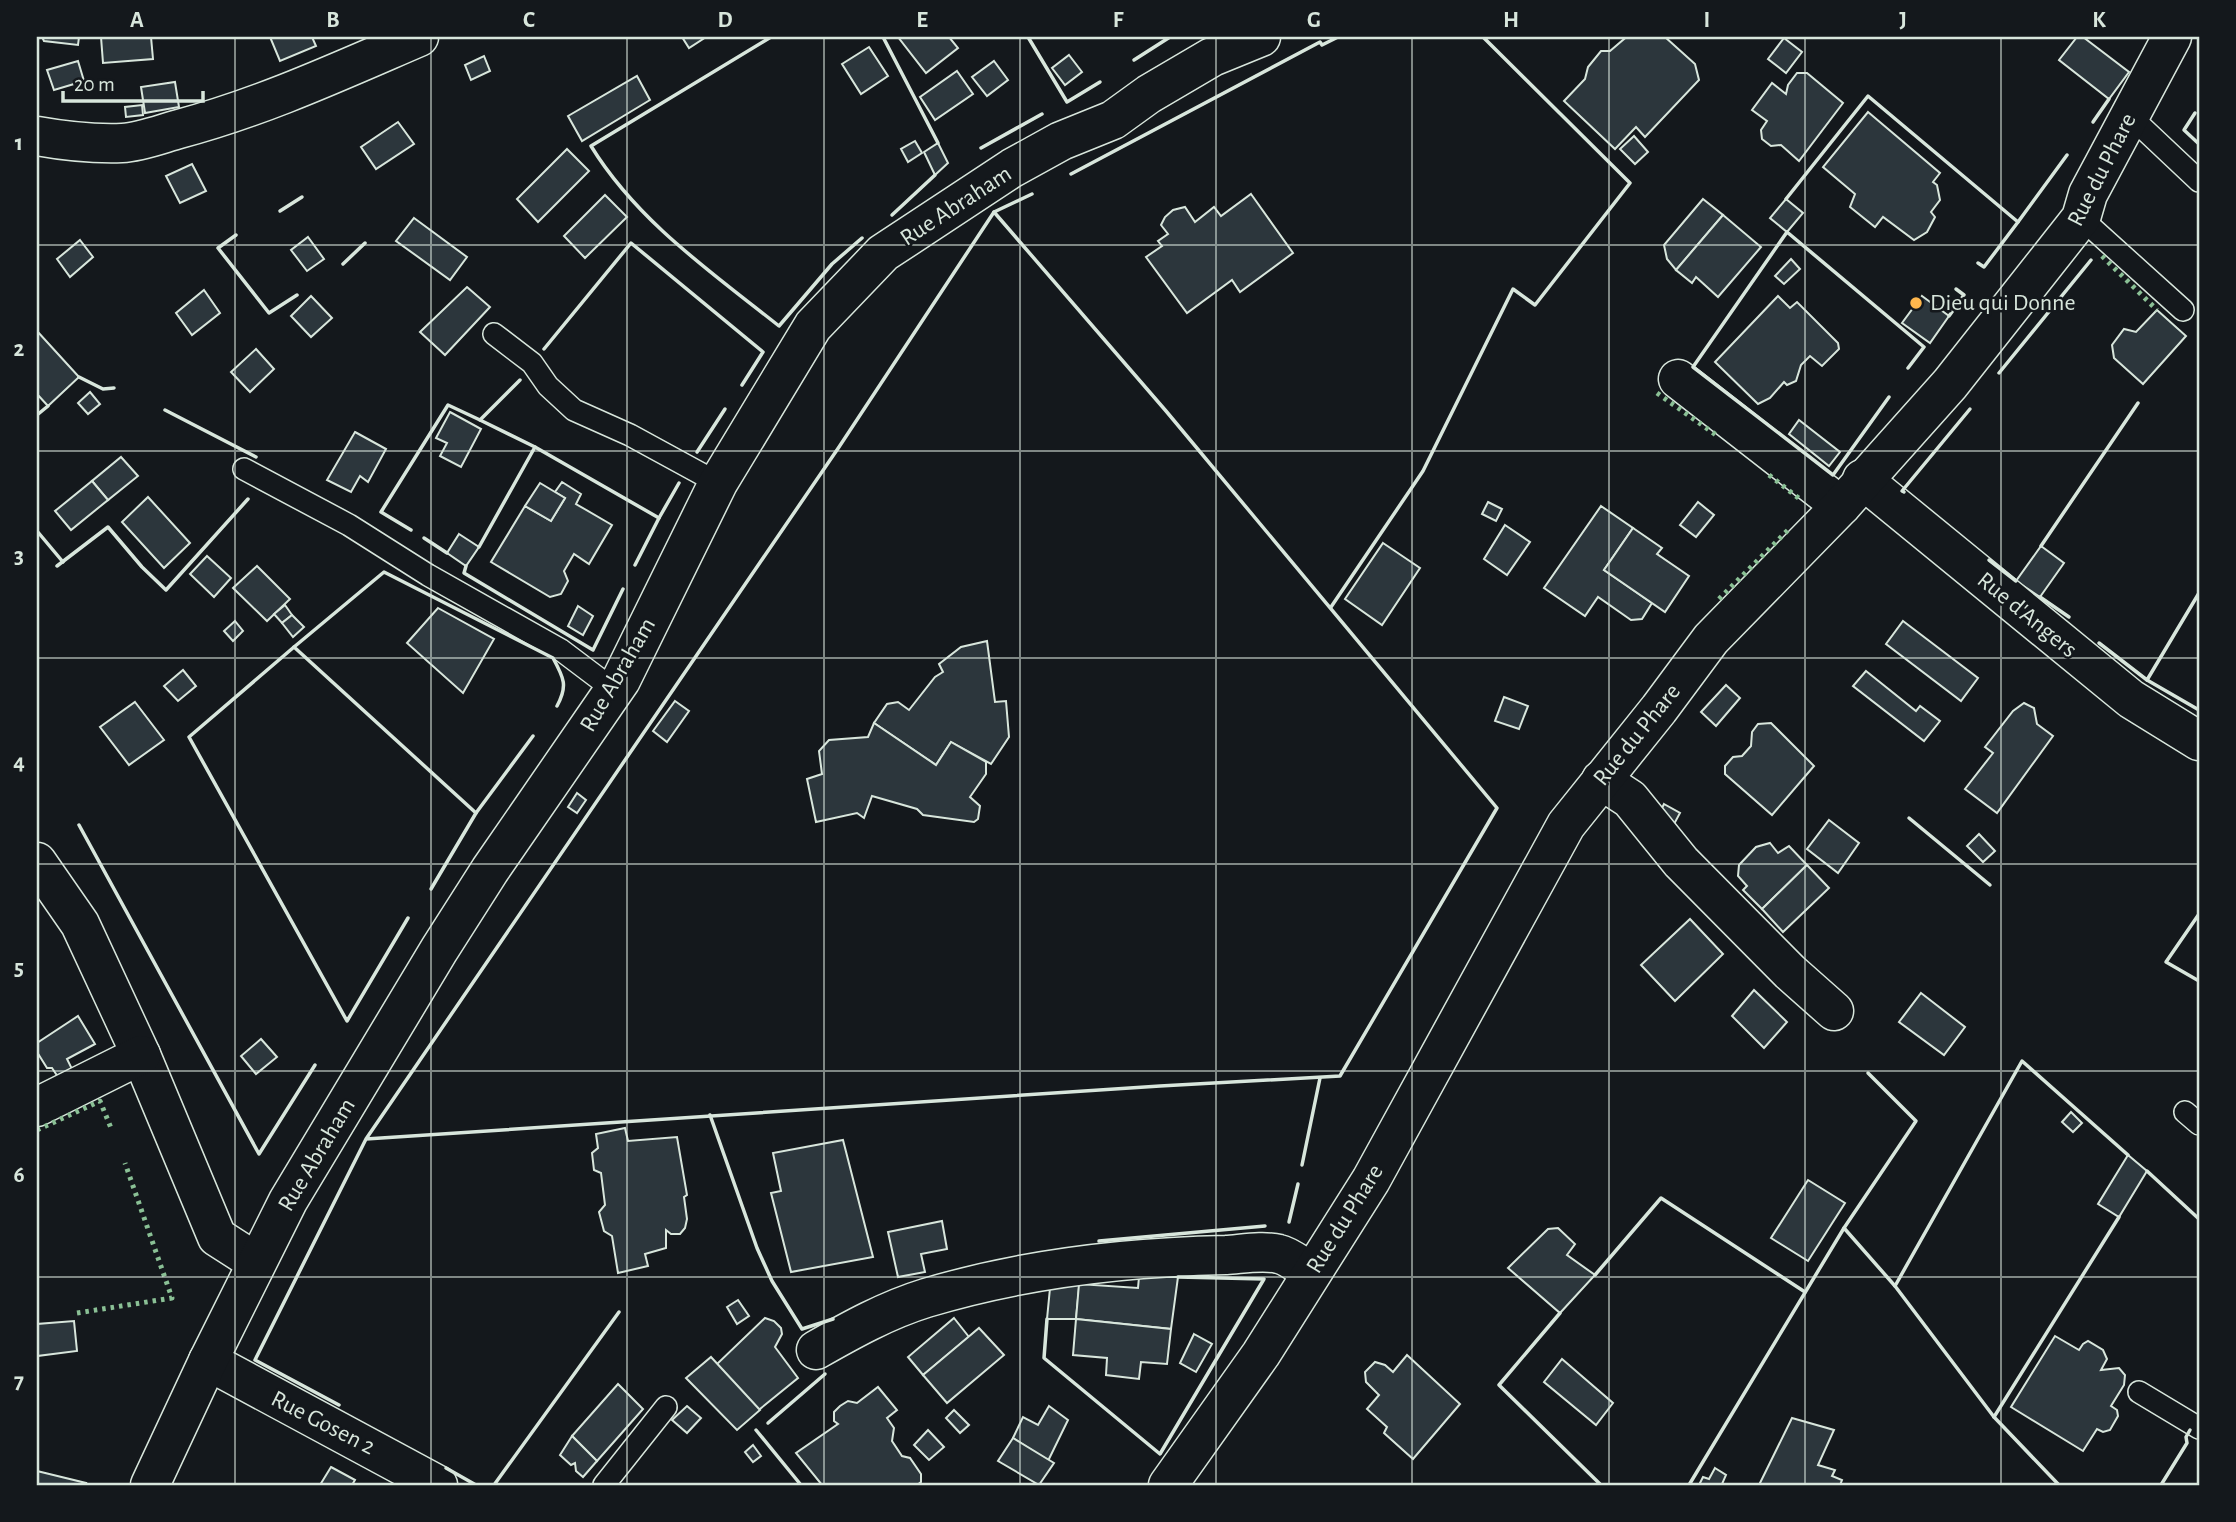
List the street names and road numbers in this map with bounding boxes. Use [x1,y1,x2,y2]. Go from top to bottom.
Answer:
street label: Rue du Phare [2063,110,2141,230]
street label: Rue Abraham [896,161,1016,251]
street label: Rue d'Angers [1973,568,2081,662]
street label: Rue Abraham [576,614,660,736]
street label: Rue du Phare [1589,680,1685,790]
street label: Rue Abraham [274,1094,360,1216]
street label: Rue du Phare [1302,1160,1388,1278]
street label: Rue Gosen 2 [267,1387,379,1459]

